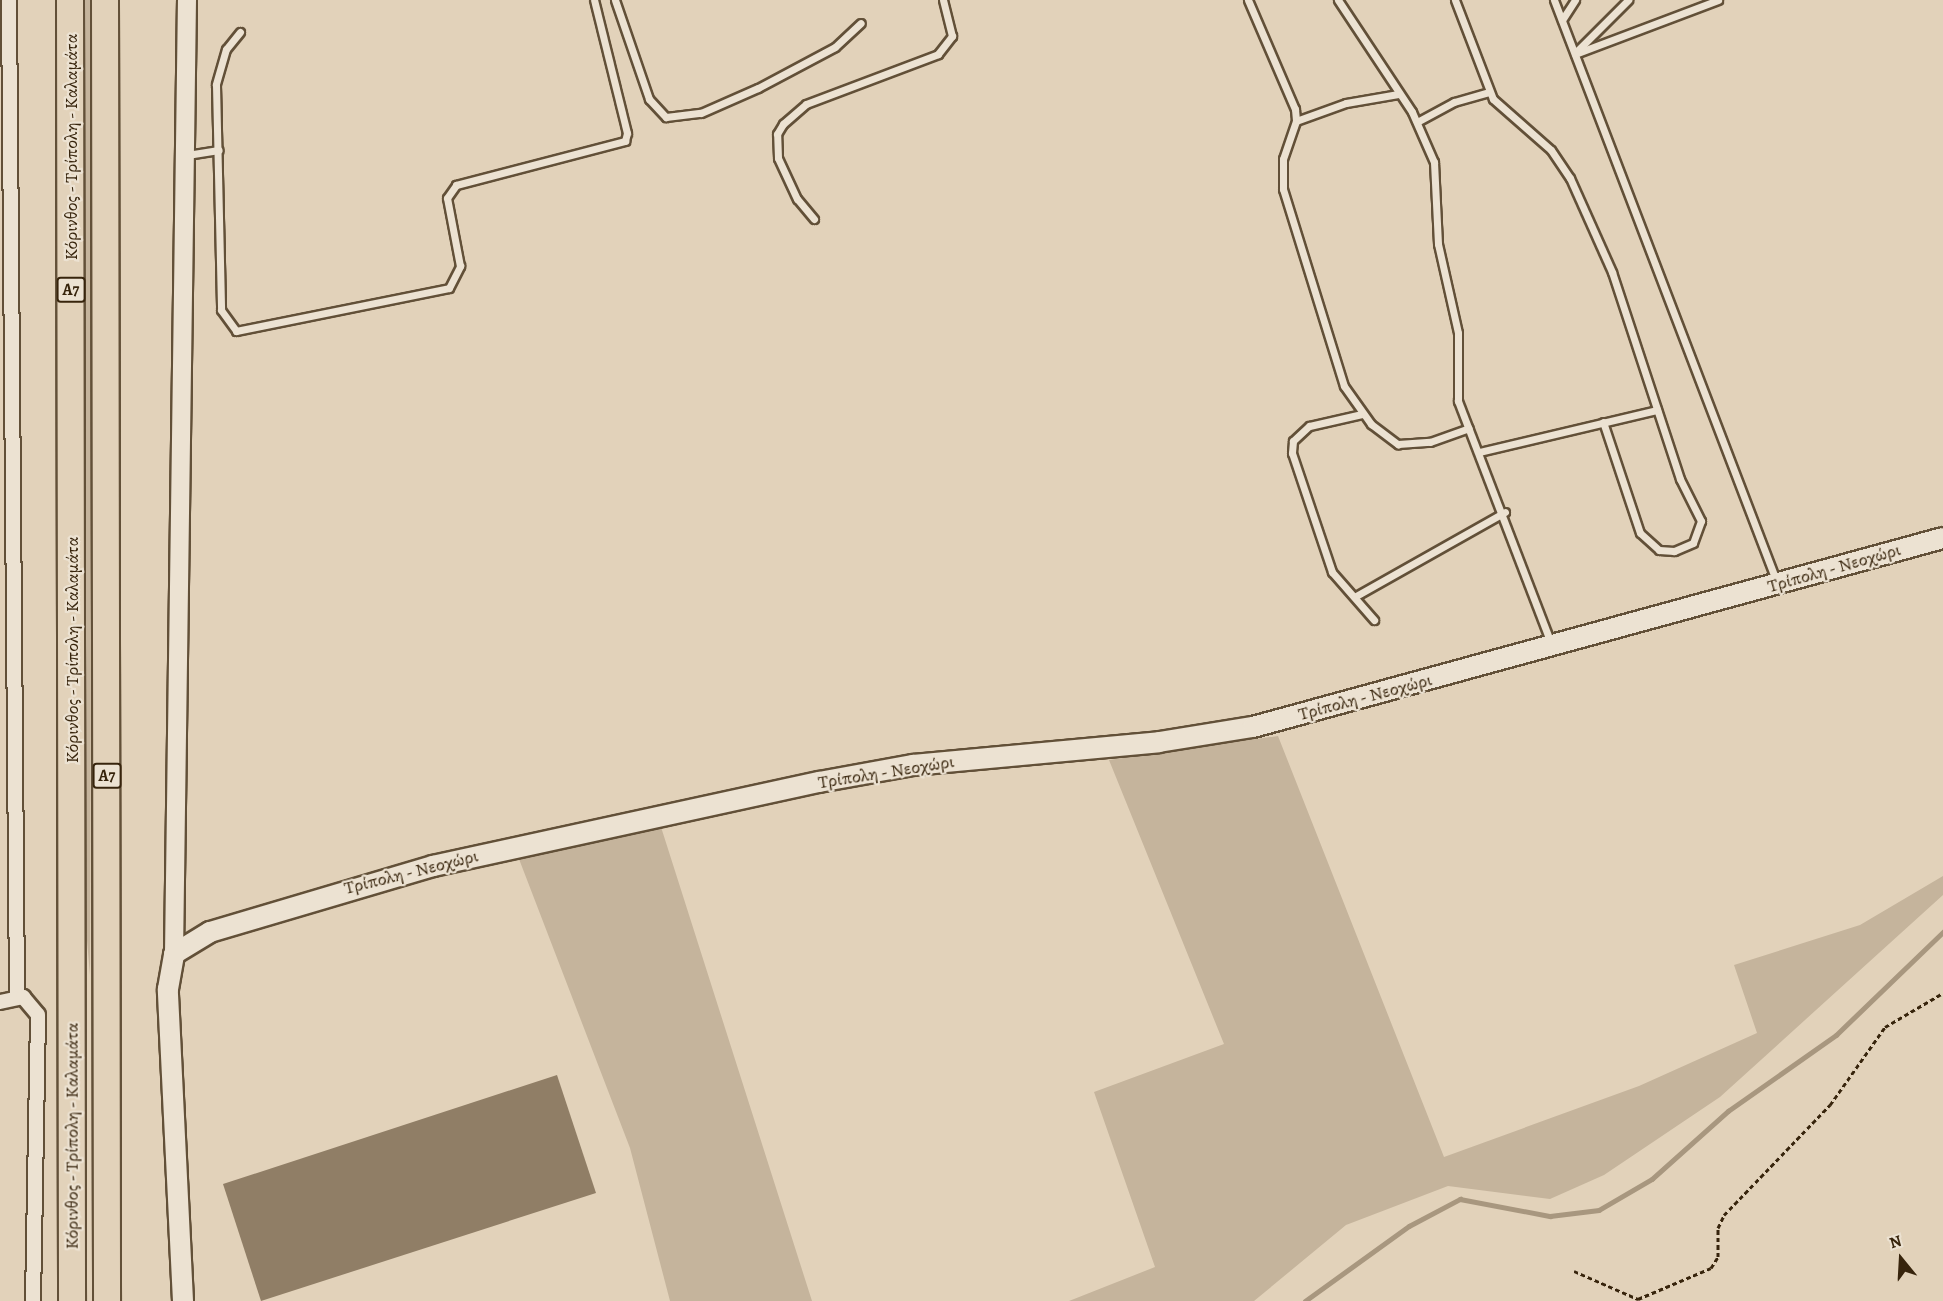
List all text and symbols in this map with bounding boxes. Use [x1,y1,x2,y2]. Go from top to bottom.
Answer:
street label: Κόρινθος - Τρίπολη - Καλαμάτα [60,33,82,261]
road number: Α7 [56,277,86,303]
street label: Κόρινθος - Τρίπολη - Καλαμάτα [61,536,83,764]
street label: Τρίπολη - Νεοχώρι [1765,539,1903,597]
street label: Τρίπολη - Νεοχώρι [1296,669,1434,725]
street label: Τρίπολη - Νεοχώρι [816,751,956,793]
road number: Α7 [92,763,122,789]
street label: Τρίπολη - Νεοχώρι [342,845,480,899]
street label: Κόρινθος - Τρίπολη - Καλαμάτα [61,1022,83,1250]
north arrow [1871,1229,1931,1289]
text: N [1886,1230,1904,1254]

